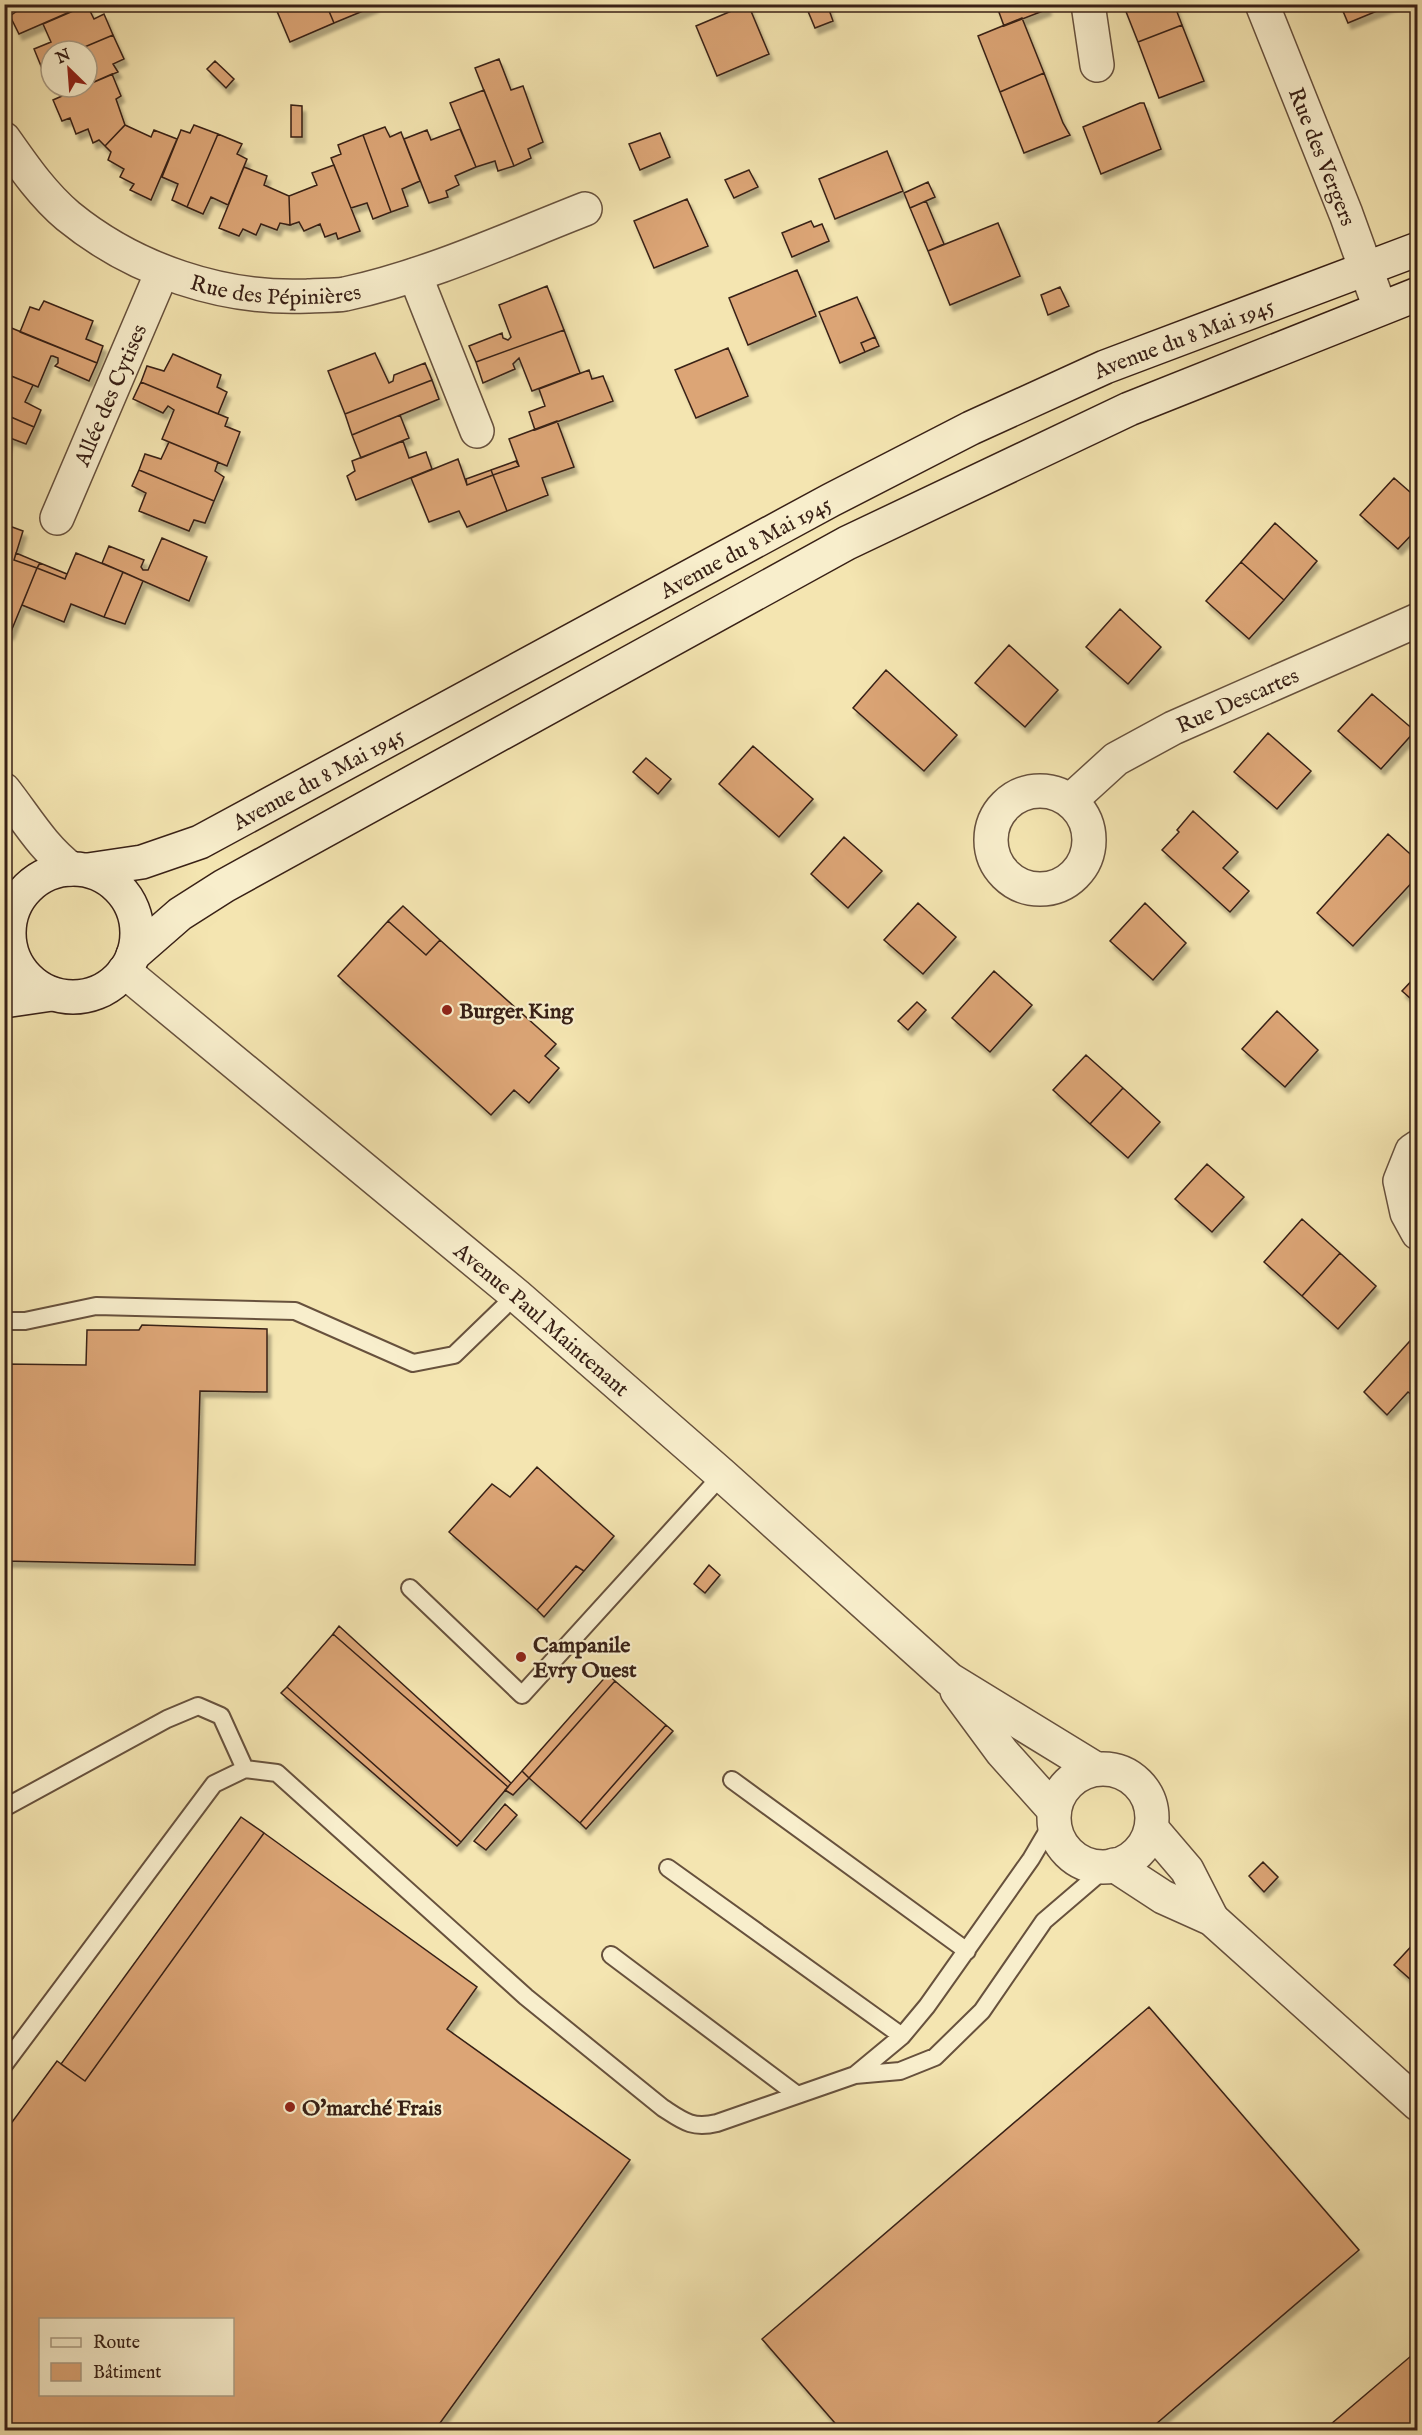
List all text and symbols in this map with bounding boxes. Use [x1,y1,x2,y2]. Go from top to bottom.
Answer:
north arrow [39,39,99,99]
text: N [52,45,74,70]
street label: Rue des Vergers [1281,84,1361,230]
street label: Rue des Pépinières [187,270,364,312]
street label: Avenue du 8 Mai 1945 [1088,293,1278,387]
street label: Allée des Cytises [68,320,154,472]
street label: Avenue du 8 Mai 1945 [655,491,837,607]
street label: Rue Descartes [1173,662,1304,741]
street label: Avenue du 8 Mai 1945 [227,722,409,838]
place label: Burger King [459,998,574,1026]
marker: Burger King [440,1003,454,1017]
street label: Avenue Paul Maintenant [447,1237,635,1404]
place label: Campanile Evry Ouest [533,1632,637,1685]
marker: Campanile Evry Ouest [514,1650,528,1664]
place label: O'marché Frais [302,2095,442,2123]
marker: O'marché Frais [283,2100,297,2114]
legend [39,2318,234,2396]
text: Route [93,2332,140,2355]
text: Bâtiment [93,2362,162,2385]

